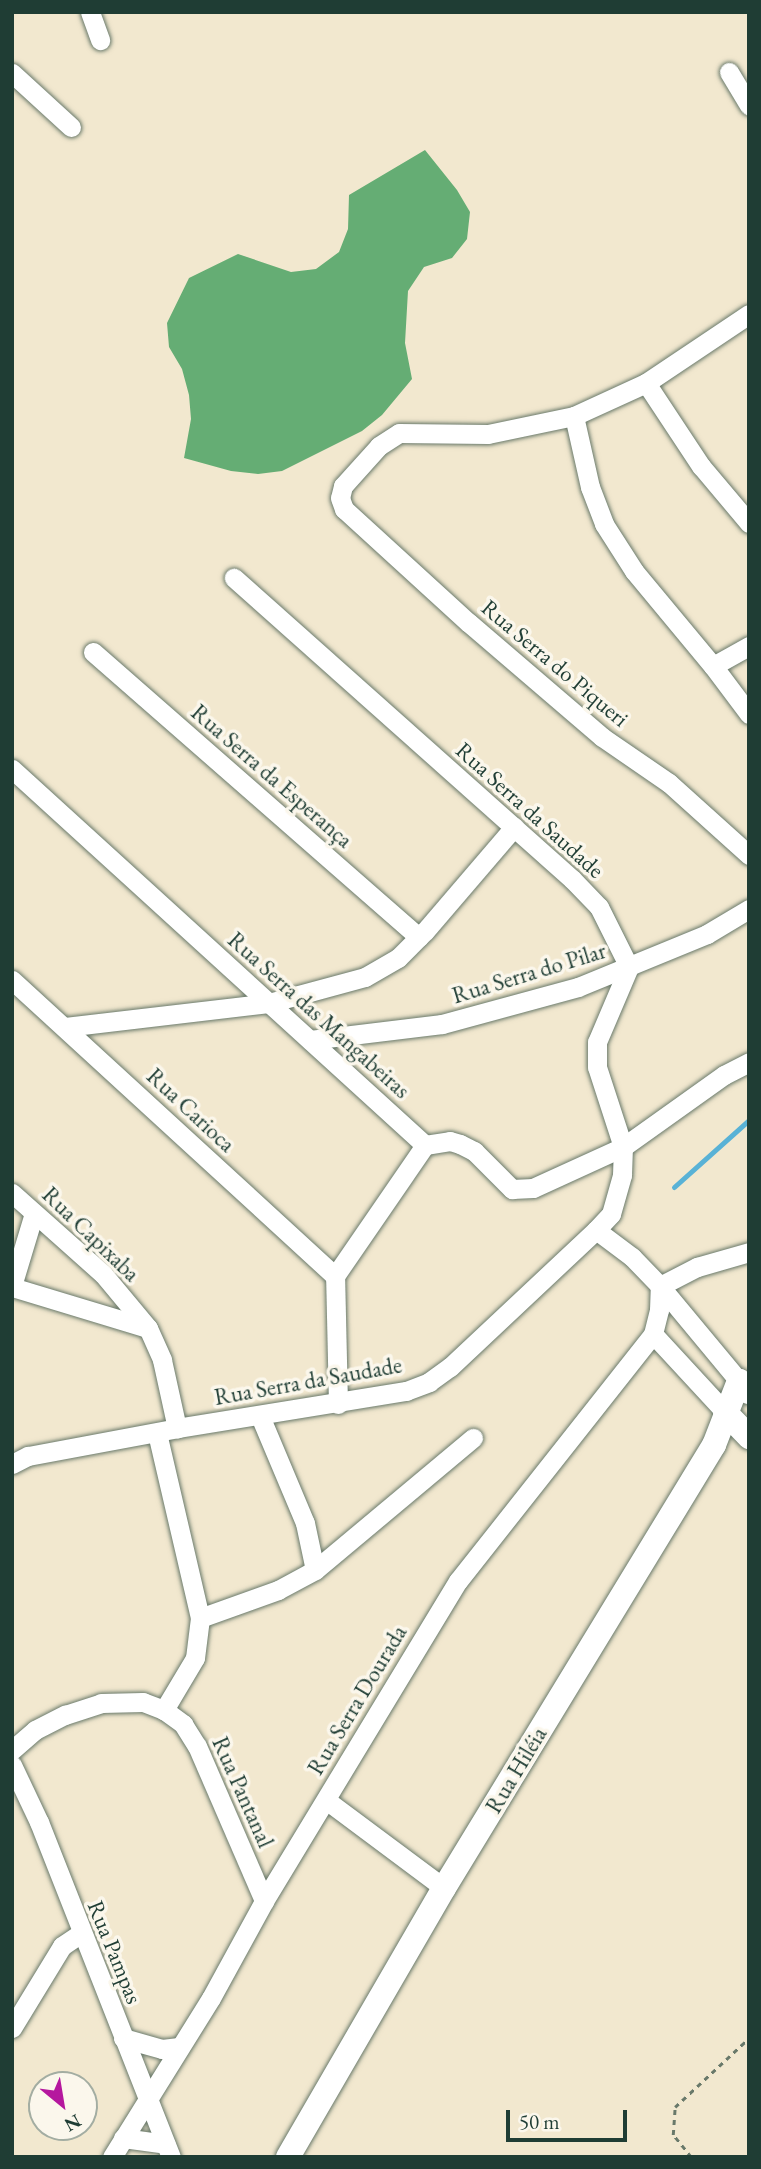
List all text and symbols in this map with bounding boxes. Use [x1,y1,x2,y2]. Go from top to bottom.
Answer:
street label: Rua Serra do Piqueri [476,593,634,733]
street label: Rua Serra da Esperança [186,698,358,854]
street label: Rua Serra da Saudade [450,736,610,884]
street label: Rua Serra das Mangabeiras [222,926,416,1104]
street label: Rua Serra do Pilar [449,936,609,1010]
street label: Rua Carioca [141,1062,241,1158]
street label: Rua Capixaba [37,1181,145,1287]
street label: Rua Serra da Saudade [212,1351,404,1411]
street label: Rua Serra Dourada [301,1620,413,1780]
street label: Rua Hiléia [479,1722,553,1818]
street label: Rua Pantanal [206,1732,280,1852]
street label: Rua Pampas [82,1896,148,2008]
north arrow [28,2071,98,2141]
scale bar [509,2096,630,2140]
text: N [60,2108,86,2138]
text: 50 m [519,2108,560,2135]

